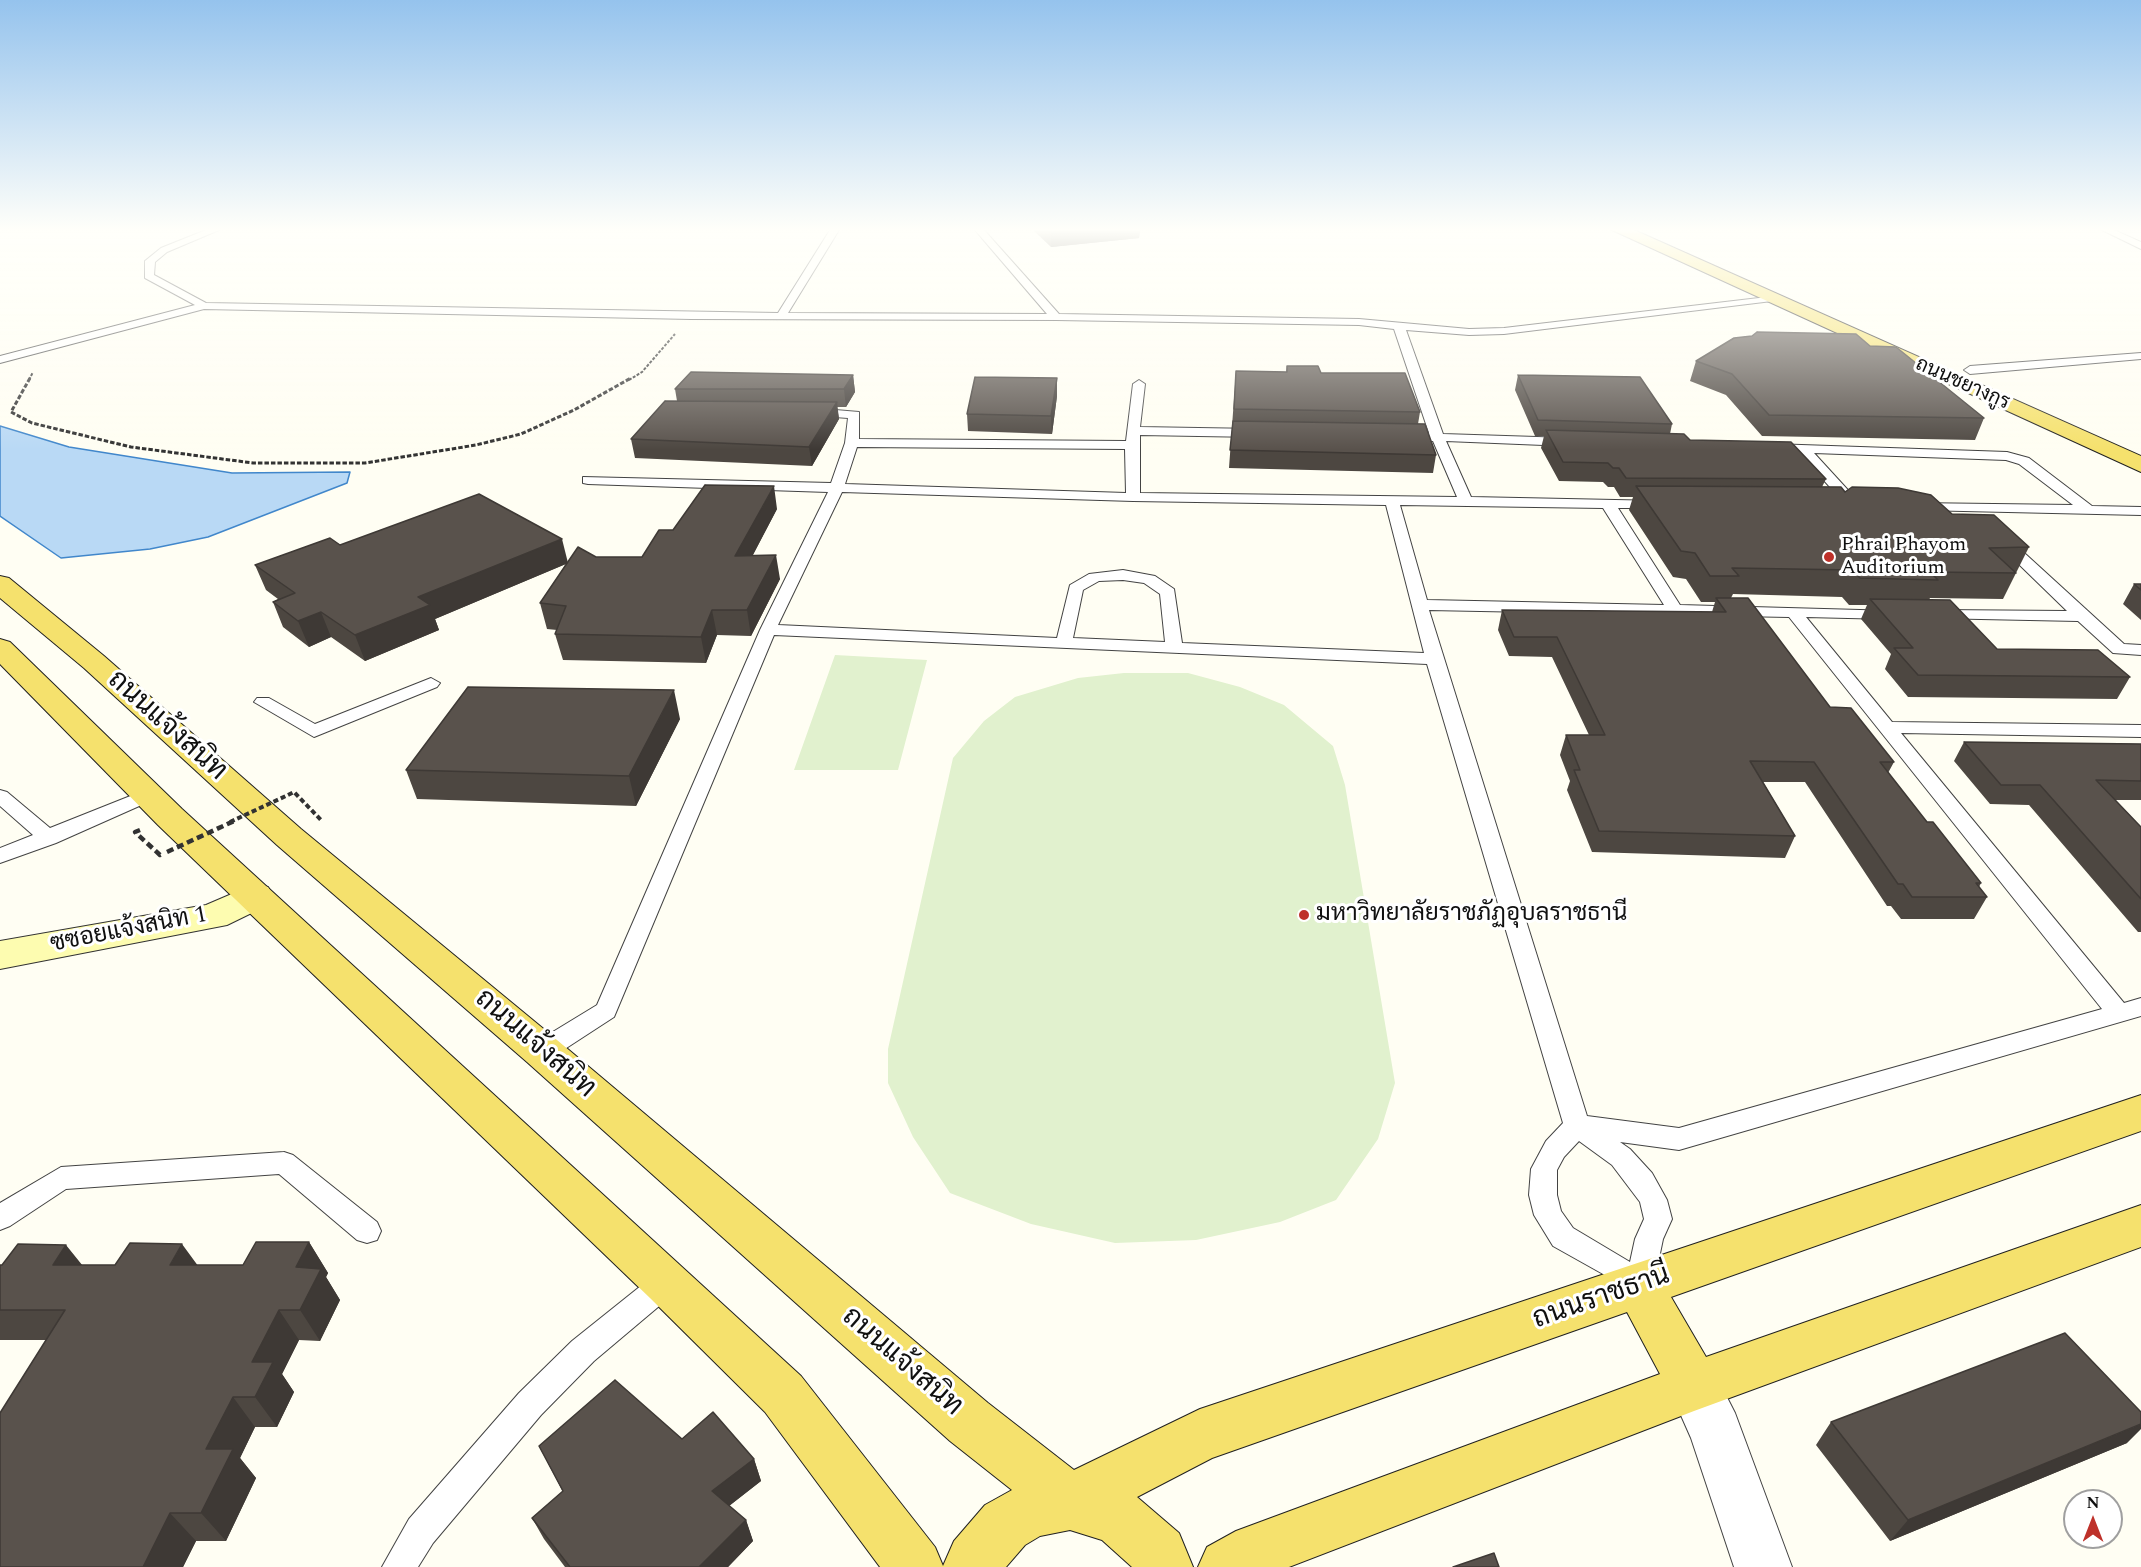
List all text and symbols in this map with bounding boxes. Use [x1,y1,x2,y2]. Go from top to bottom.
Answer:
street label: ถนนชยางกูร [1911,354,2013,416]
place label: Phrai Phayom Auditorium [1841,534,1966,581]
marker: Phrai Phayom Auditorium [1822,550,1836,564]
street label: ถนนแจ้งสนิท [99,665,233,789]
place label: มหาวิทยาลัยราชภัฏอุบลราชธานี [1316,901,1627,929]
street label: ซซอยแจ้งสนิท 1 [48,902,210,960]
marker: มหาวิทยาลัยราชภัฏอุบลราชธานี [1297,908,1311,922]
street label: ถนนแจ้งสนิท [467,983,601,1107]
street label: ถนนราชธานี [1529,1260,1675,1338]
street label: ถนนแจ้งสนิท [834,1301,968,1425]
north arrow [2063,1489,2123,1549]
text: N [2086,1491,2100,1515]

